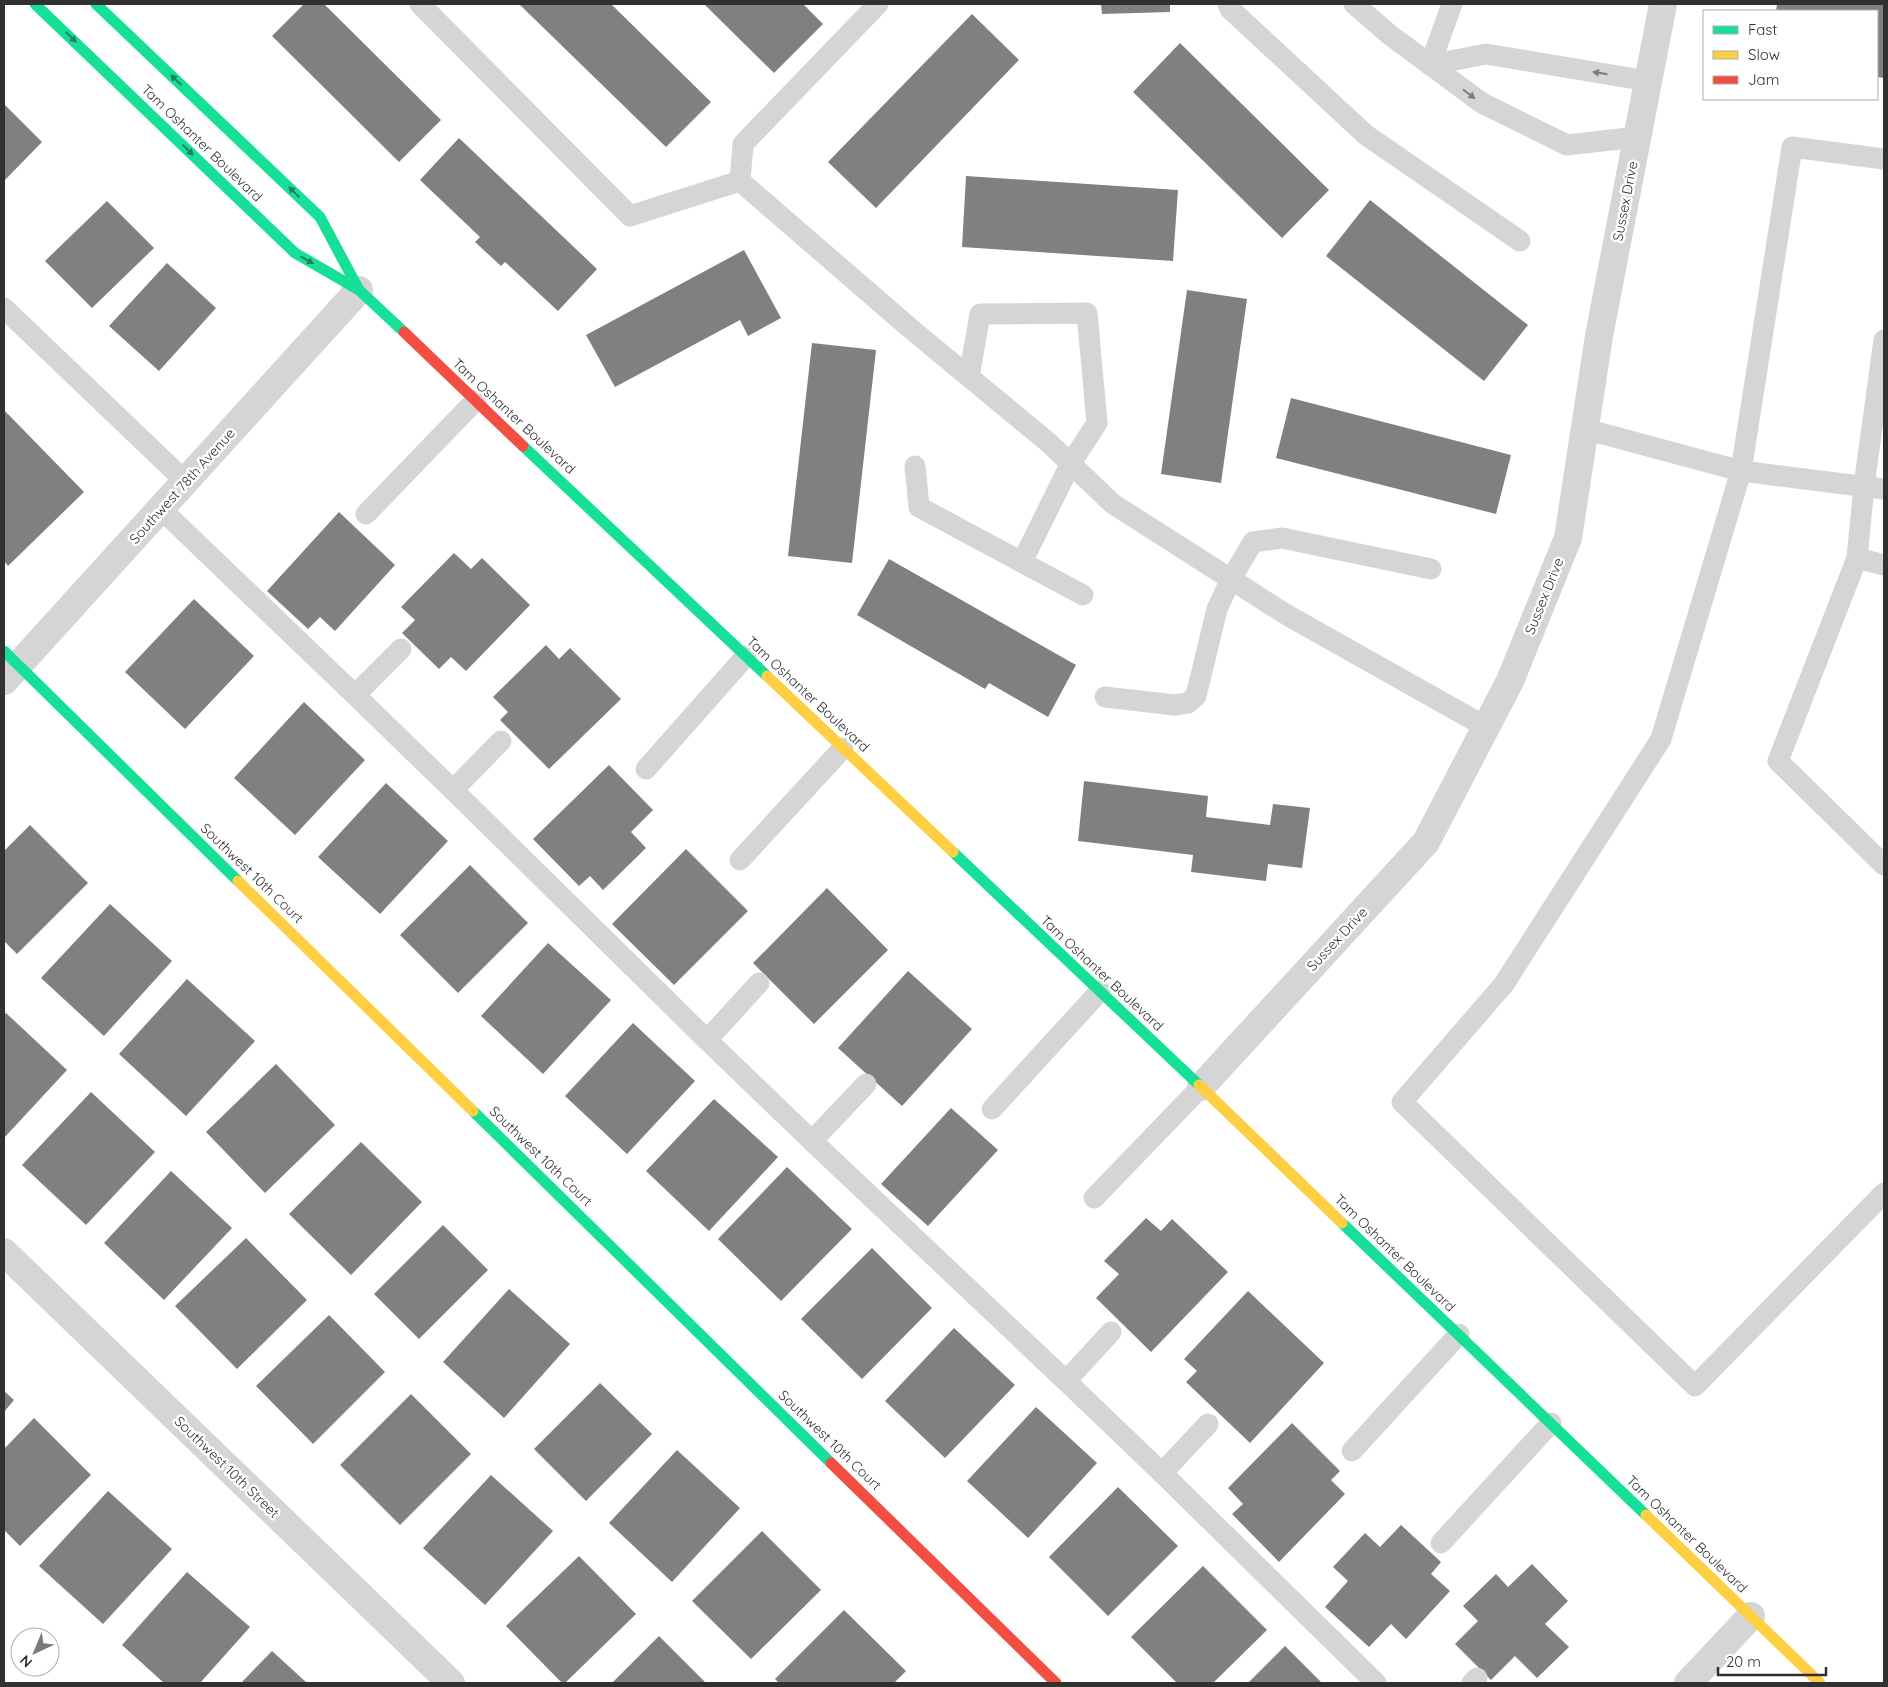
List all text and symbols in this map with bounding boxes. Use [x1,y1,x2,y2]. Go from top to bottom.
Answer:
legend [1703,10,1878,100]
text: Fast [1748,20,1777,39]
one-way arrow [64,31,76,43]
text: Slow [1748,45,1780,64]
one-way arrow [1592,69,1608,77]
text: Jam [1748,70,1779,89]
one-way arrow [170,74,182,86]
street label: Tam Oshanter Boulevard [138,80,266,206]
one-way arrow [1462,89,1476,99]
one-way arrow [182,144,194,156]
street label: Sussex Drive [1608,159,1642,243]
one-way arrow [288,186,300,198]
one-way arrow [301,255,314,264]
street label: Tam Oshanter Boulevard [449,354,579,478]
street label: Southwest 78th Avenue [125,424,239,548]
street label: Sussex Drive [1520,555,1568,637]
street label: Tam Oshanter Boulevard [743,632,873,756]
street label: Southwest 10th Court [197,819,307,927]
street label: Sussex Drive [1303,903,1371,975]
street label: Tam Oshanter Boulevard [1037,911,1167,1035]
street label: Southwest 10th Court [486,1102,596,1210]
street label: Tam Oshanter Boulevard [1331,1190,1459,1316]
street label: Southwest 10th Court [775,1386,885,1494]
street label: Southwest 10th Street [171,1412,283,1522]
street label: Tam Oshanter Boulevard [1623,1471,1751,1597]
north arrow [10,1627,60,1677]
scale bar [1718,1644,1826,1676]
text: N [16,1651,36,1671]
text: 20 m [1726,1652,1761,1671]

